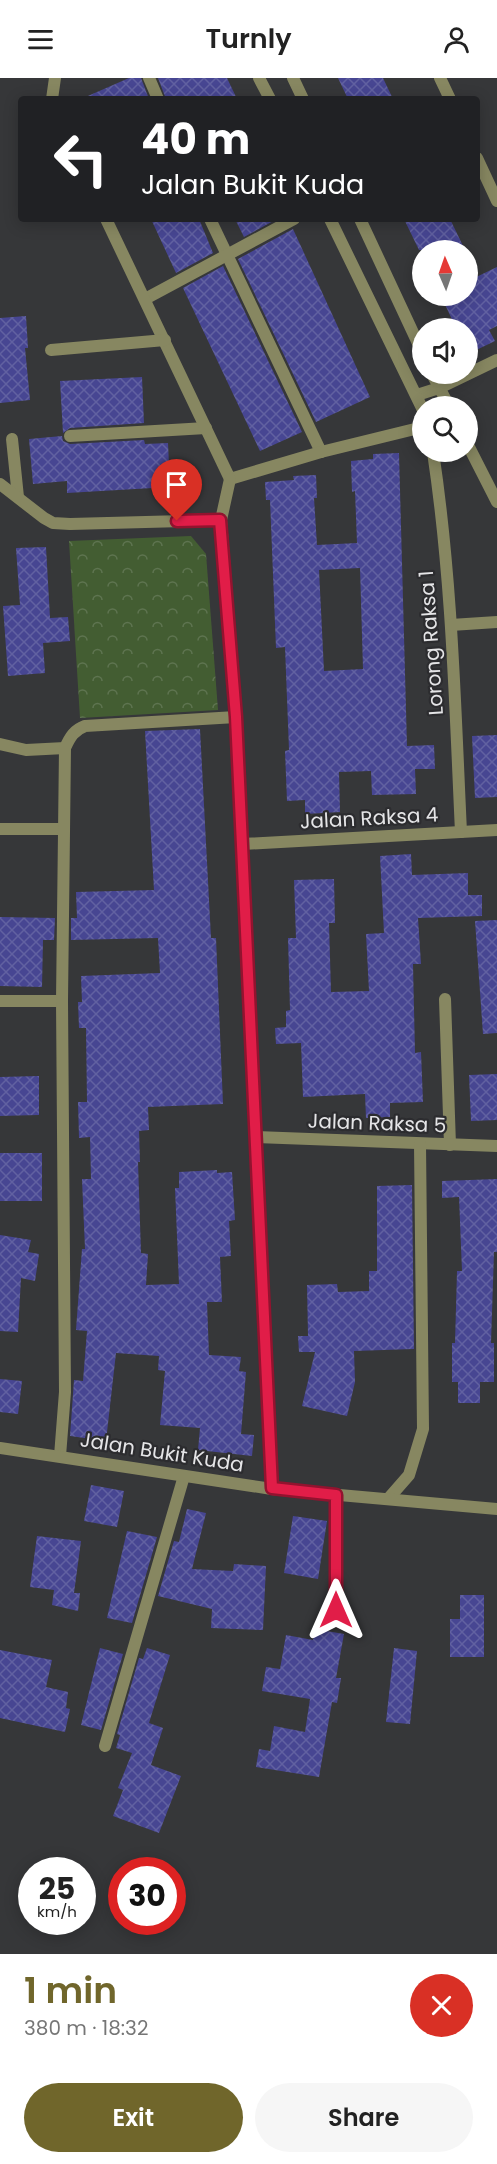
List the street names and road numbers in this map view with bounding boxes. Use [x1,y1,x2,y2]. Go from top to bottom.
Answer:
street label: Lorong Raksa 1 [412,570,450,716]
street label: Jalan Raksa 4 [299,800,439,836]
street label: Jalan Raksa 5 [307,1107,447,1139]
street label: Jalan Bukit Kuda [78,1425,246,1479]

